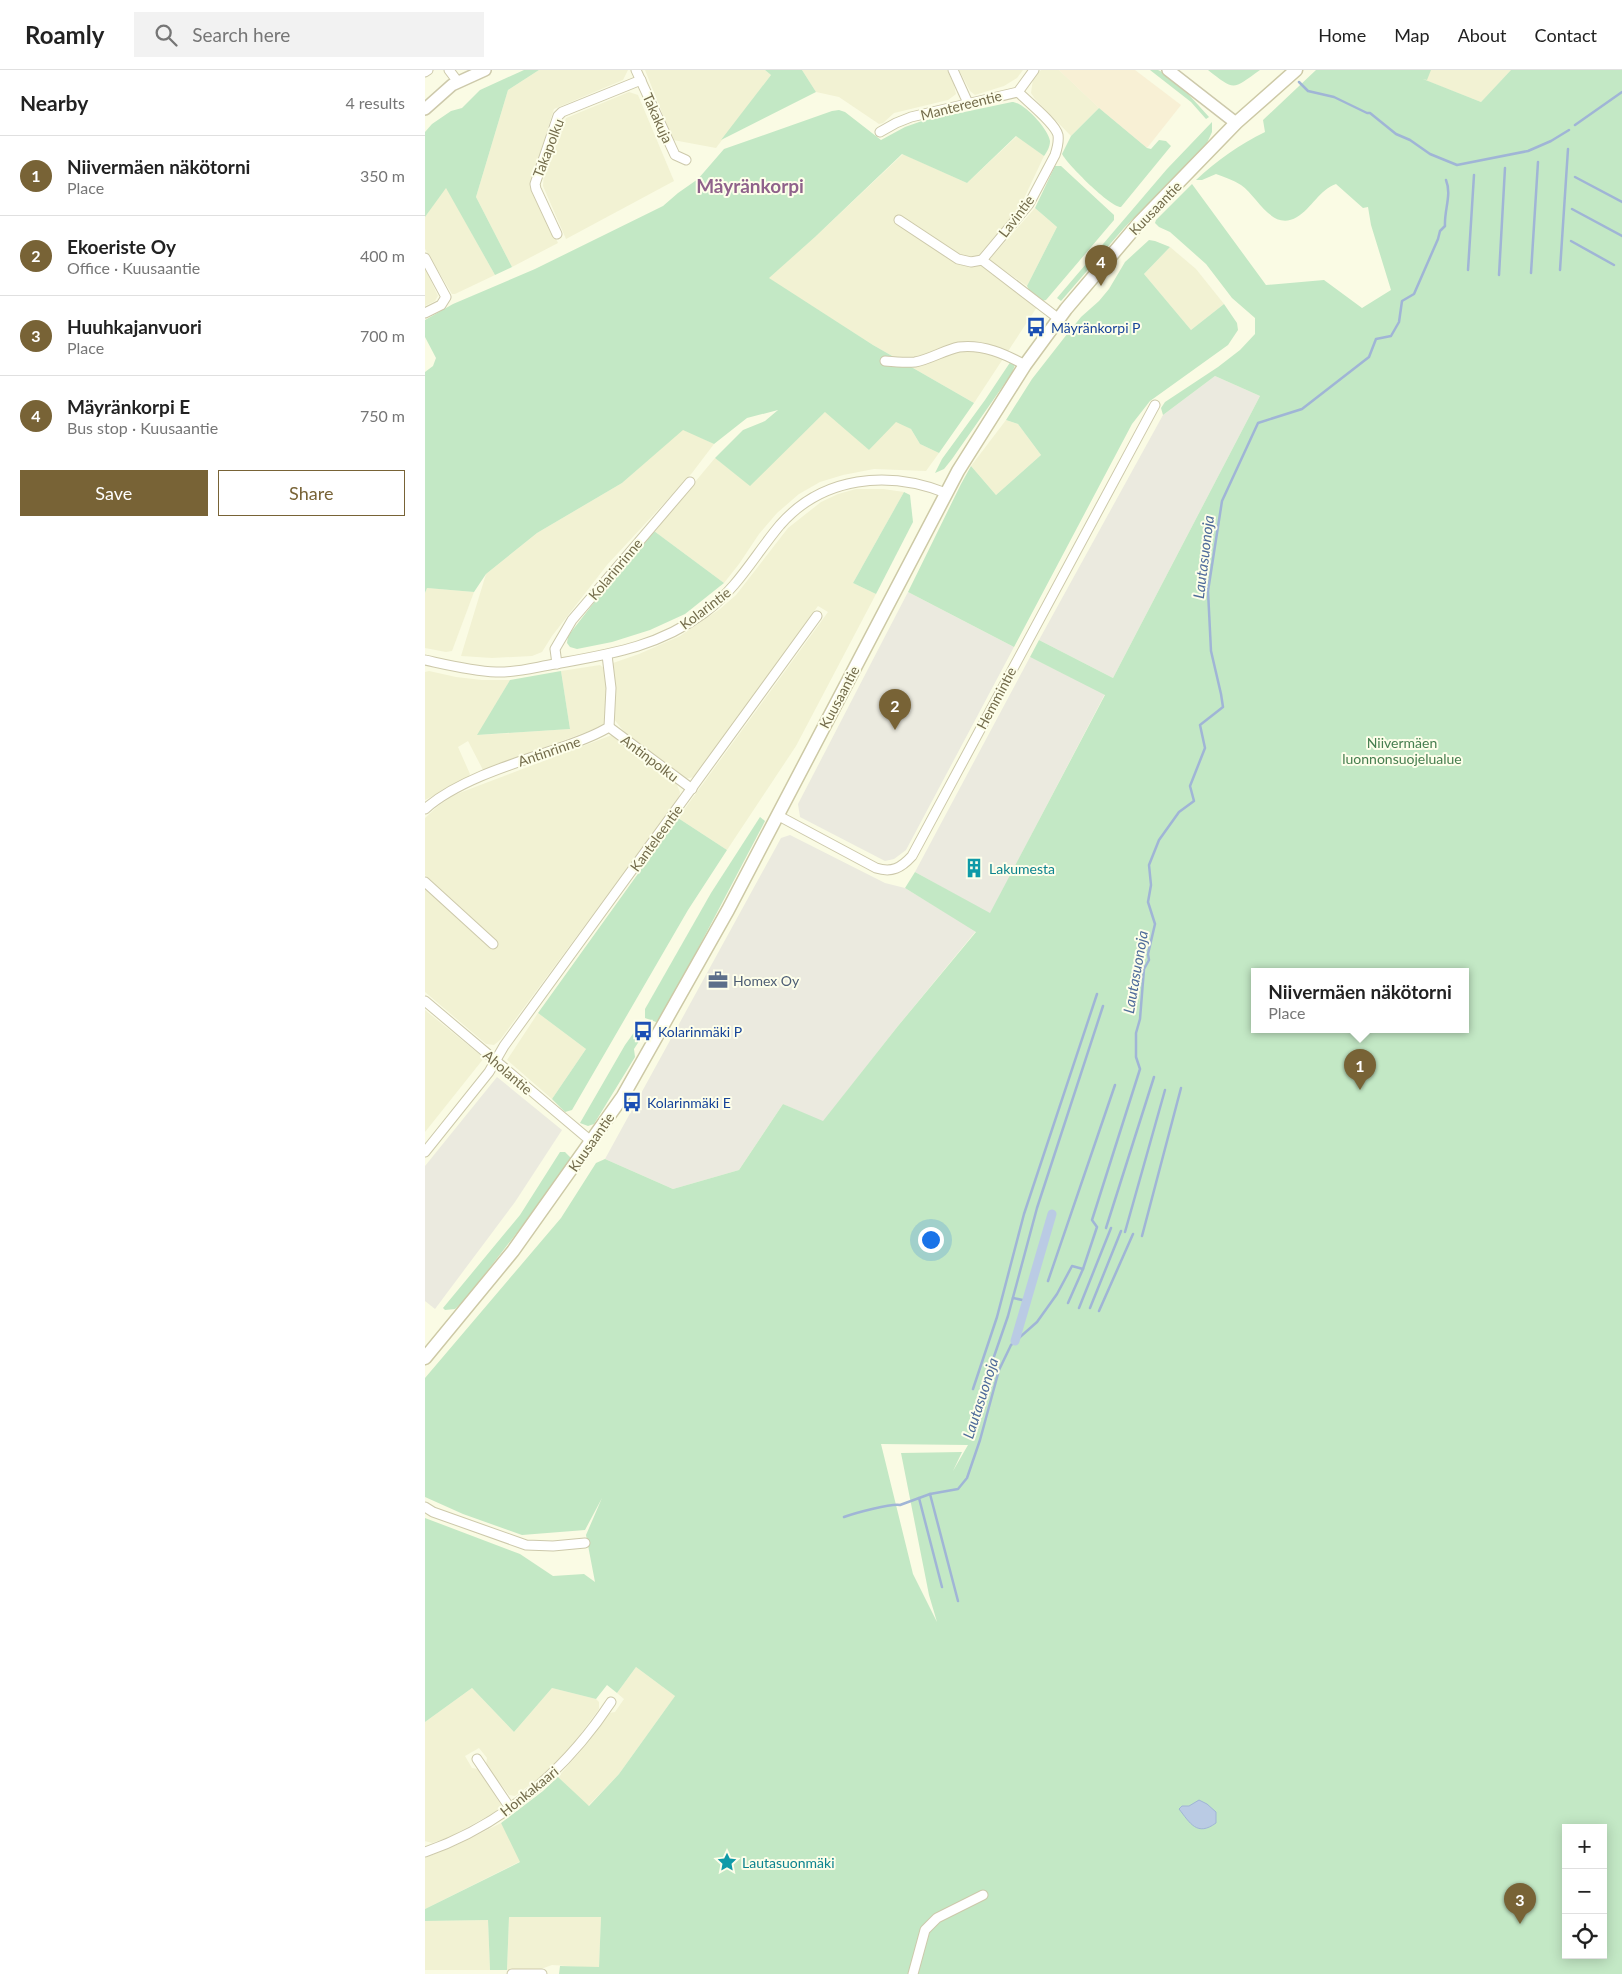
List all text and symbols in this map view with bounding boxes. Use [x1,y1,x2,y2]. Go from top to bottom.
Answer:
search box [134,12,484,57]
text: Roamly [25,20,104,49]
icon: search [152,21,180,49]
text: Search here [192,23,290,46]
text: Home [1318,24,1366,46]
text: Map [1394,24,1430,46]
text: About [1458,24,1507,46]
text: Contact [1535,24,1597,46]
street label: Mantereentie [919,87,1003,123]
text: Nearby [20,90,88,115]
street label: Takakuja [639,90,677,146]
text: 4 results [345,93,405,112]
street label: Takapolku [529,116,567,180]
text: Niivermäen näkötorni [67,155,250,178]
text: 1 [31,166,41,185]
text: 350 m [360,166,405,185]
district label: Mäyränkorpi [696,174,804,197]
text: Place [67,178,104,197]
street label: Kuusaantie [1125,178,1185,238]
street label: Lavintie [995,192,1037,240]
text: Ekoeriste Oy [67,235,176,258]
pin: 4 [1085,245,1117,286]
text: 2 [31,246,41,265]
text: 400 m [360,246,405,265]
text: Office · Kuusaantie [67,258,200,277]
text: Huuhkajanvuori [67,315,202,338]
bus stop icon: Mäyränkorpi P [1025,316,1047,338]
place label: Mäyränkorpi P [1051,319,1141,336]
text: 3 [31,326,41,345]
text: 700 m [360,326,405,345]
text: Place [67,338,104,357]
text: Mäyränkorpi E [67,395,190,418]
text: 4 [31,406,41,425]
text: 750 m [360,406,405,425]
text: Bus stop · Kuusaantie [67,418,218,437]
button: Save [20,470,208,516]
button: Share [218,470,405,516]
water label: Lautasuonoja [1189,514,1217,600]
street label: Kolarinrinne [584,535,646,603]
street label: Kolarintie [676,583,734,633]
street label: Kuusaantie [815,663,863,731]
street label: Hemmintie [973,664,1019,732]
pin: 2 [879,689,911,730]
street label: Antinpolku [618,731,682,785]
street label: Antinrinne [515,732,583,770]
park label: Niivermäen luonnonsuojelualue [1342,734,1462,767]
street label: Kanteleentie [626,801,686,875]
building icon: Lakumesta [963,857,985,879]
place label: Lakumesta [989,860,1055,877]
water label: Lautasuonoja [1119,929,1151,1015]
popup [1251,968,1469,1033]
office icon: Homex Oy [707,969,729,991]
place label: Homex Oy [733,972,800,989]
text: Niivermäen näkötorni [1268,980,1452,1003]
text: Place [1268,1003,1306,1022]
bus stop icon: Kolarinmäki P [632,1020,654,1042]
place label: Kolarinmäki P [658,1023,742,1040]
street label: Aholantie [480,1046,536,1098]
pin: 1 [1344,1049,1376,1090]
bus stop icon: Kolarinmäki E [621,1091,643,1113]
place label: Kolarinmäki E [647,1094,731,1111]
street label: Kuusaantie [564,1109,618,1175]
your location [918,1227,944,1253]
water label: Lautasuonoja [958,1355,1002,1441]
street label: Honkakaari [497,1762,561,1820]
map controls [1562,1824,1607,1959]
button: + [1562,1824,1607,1869]
place icon: Lautasuonmäki [716,1851,738,1873]
place label: Lautasuonmäki [742,1854,835,1871]
button: − [1562,1869,1607,1914]
pin: 3 [1504,1883,1536,1924]
button: locate [1562,1914,1607,1959]

